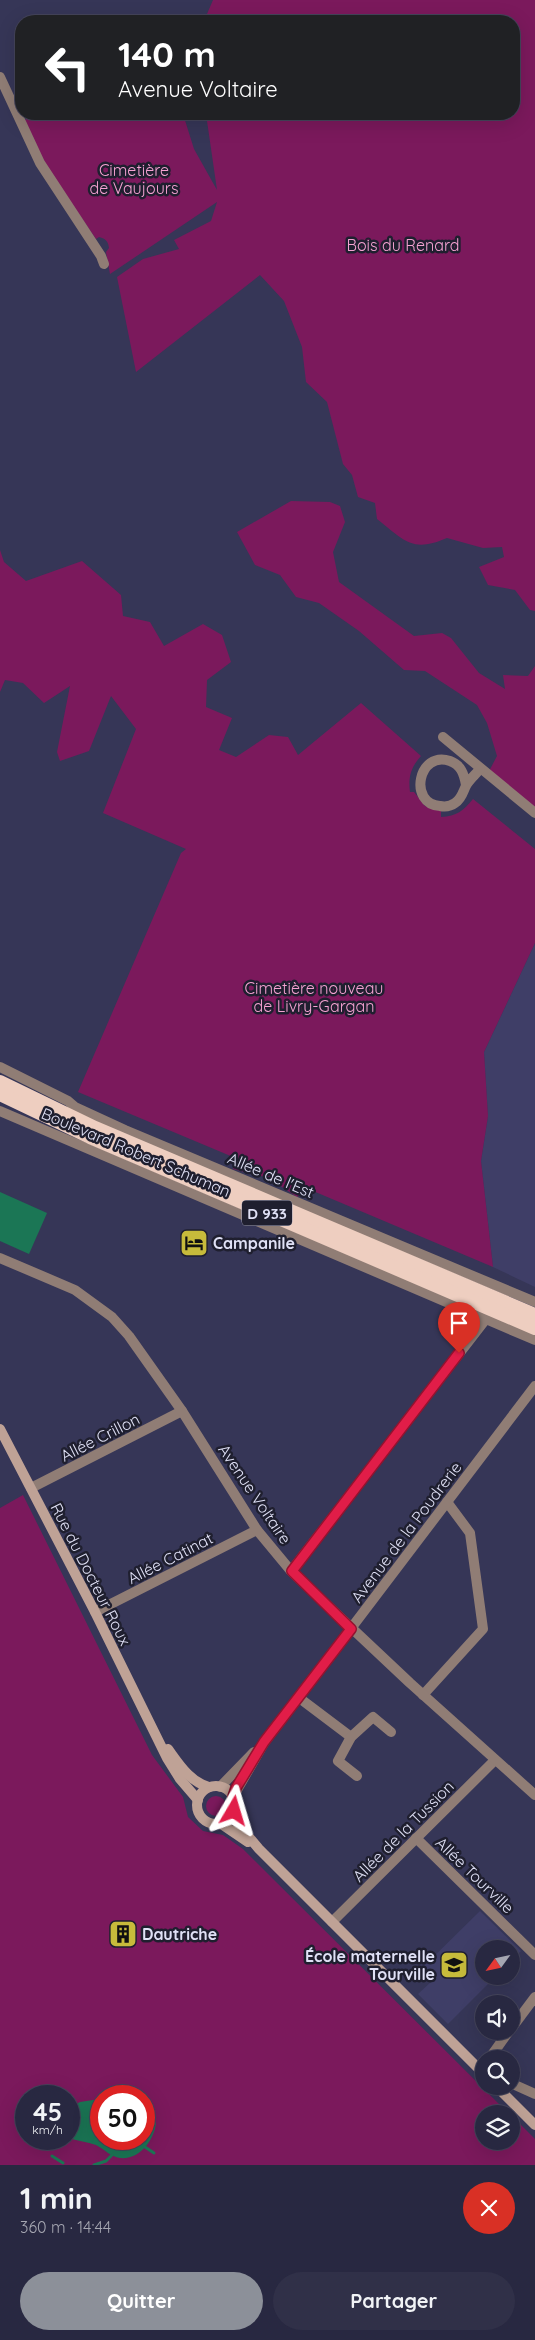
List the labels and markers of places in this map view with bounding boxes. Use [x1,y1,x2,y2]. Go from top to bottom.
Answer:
hotel icon: Campanile [179,1228,209,1258]
place label: Campanile [213,1233,295,1253]
pin [438,1302,480,1353]
building icon: Dautriche [108,1919,138,1949]
place label: Dautriche [142,1924,217,1944]
place label: École maternelle Tourville [305,1946,435,1984]
school or university icon: École maternelle Tourville [439,1950,469,1980]

